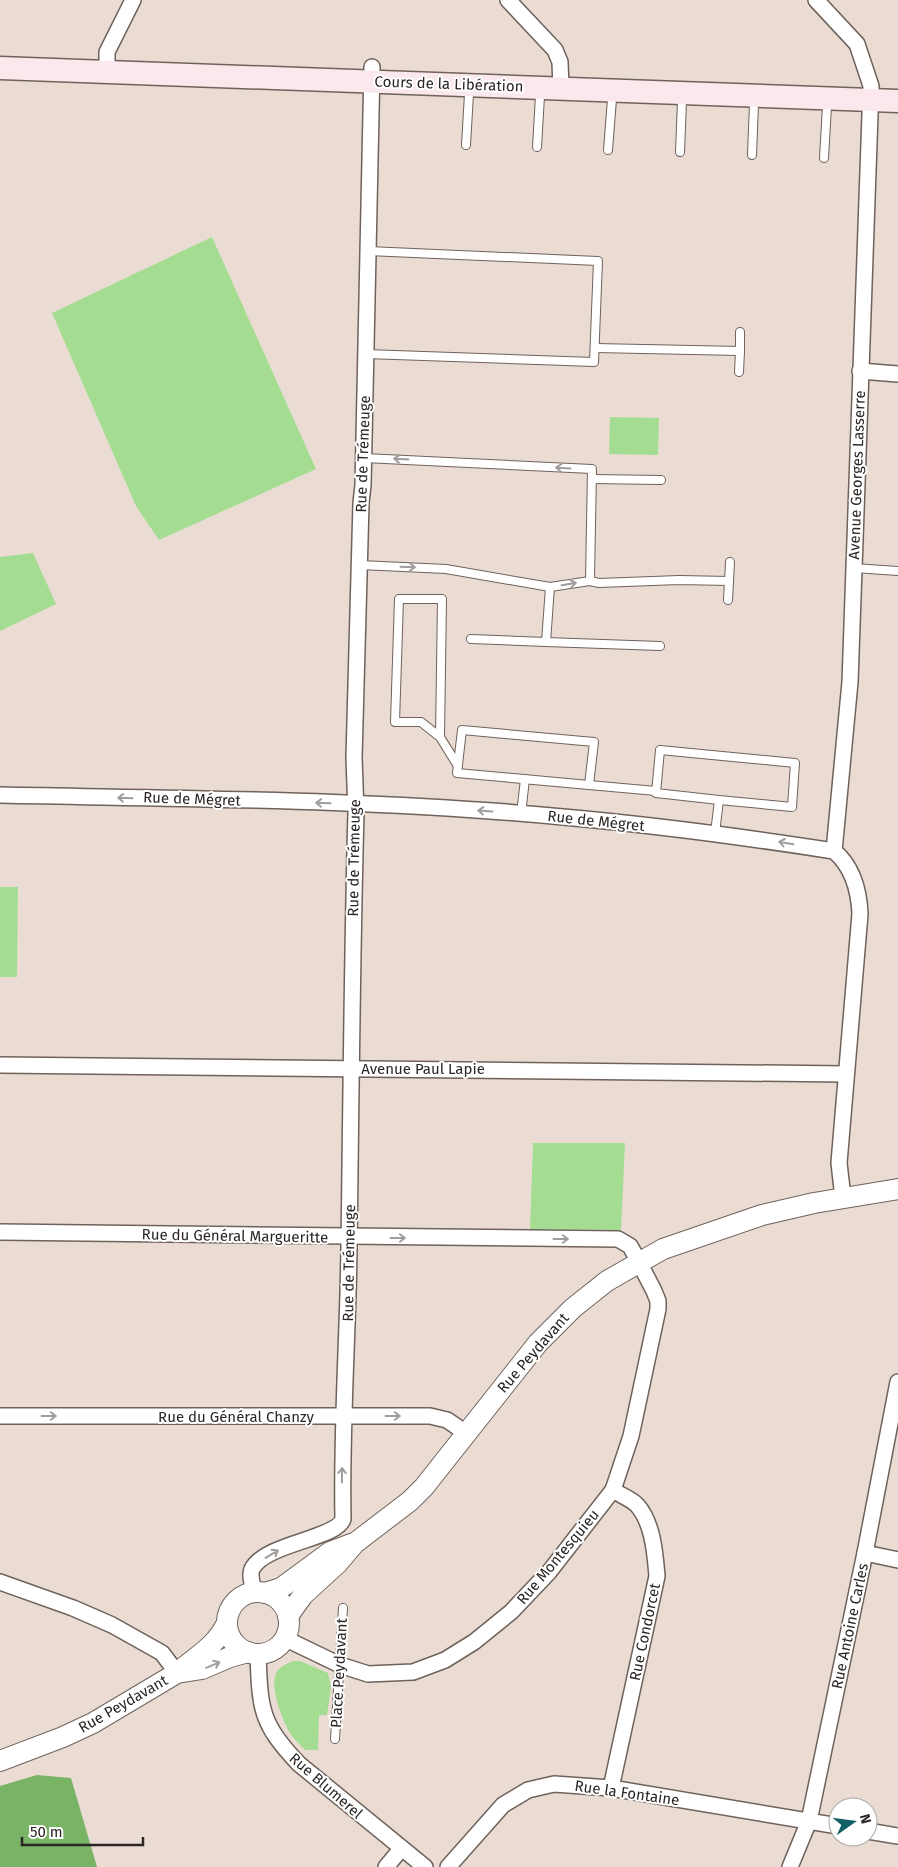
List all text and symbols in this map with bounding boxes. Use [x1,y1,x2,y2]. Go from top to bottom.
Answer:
street label: Cours de la Libération [374,72,524,96]
street label: Avenue Georges Lasserre [845,390,869,560]
street label: Rue de Trémeuge [352,395,374,513]
one-way arrow [393,455,409,464]
one-way arrow [556,463,572,472]
one-way arrow [400,563,416,572]
one-way arrow [561,579,577,589]
street label: Rue de Mégret [143,788,242,810]
one-way arrow [118,793,134,802]
one-way arrow [315,798,332,808]
street label: Rue de Trémeuge [344,799,364,917]
one-way arrow [477,807,493,816]
street label: Rue de Mégret [546,807,646,835]
one-way arrow [778,838,794,848]
street label: Avenue Paul Lapie [361,1060,485,1078]
street label: Rue de Trémeuge [339,1204,359,1322]
street label: Rue du Général Margueritte [142,1225,328,1247]
one-way arrow [390,1233,406,1243]
one-way arrow [552,1234,568,1243]
street label: Rue Peydavant [493,1309,573,1397]
street label: Rue du Général Chanzy [158,1408,315,1426]
one-way arrow [40,1411,56,1421]
one-way arrow [385,1411,401,1421]
one-way arrow [337,1468,347,1484]
street label: Rue Montesquieu [513,1506,603,1608]
one-way arrow [265,1549,279,1559]
street label: Rue Antoine Carles [828,1561,872,1691]
street label: Rue Condorcet [626,1581,664,1682]
street label: Place Peydavant [327,1617,351,1728]
one-way arrow [205,1659,220,1669]
street label: Rue Peydavant [75,1671,171,1737]
street label: Rue Blumerel [286,1749,367,1823]
street label: Rue la Fontaine [574,1777,680,1809]
north arrow [828,1797,878,1847]
text: N [856,1812,875,1826]
scale bar [22,1814,144,1846]
text: 50 m [30,1823,63,1841]

